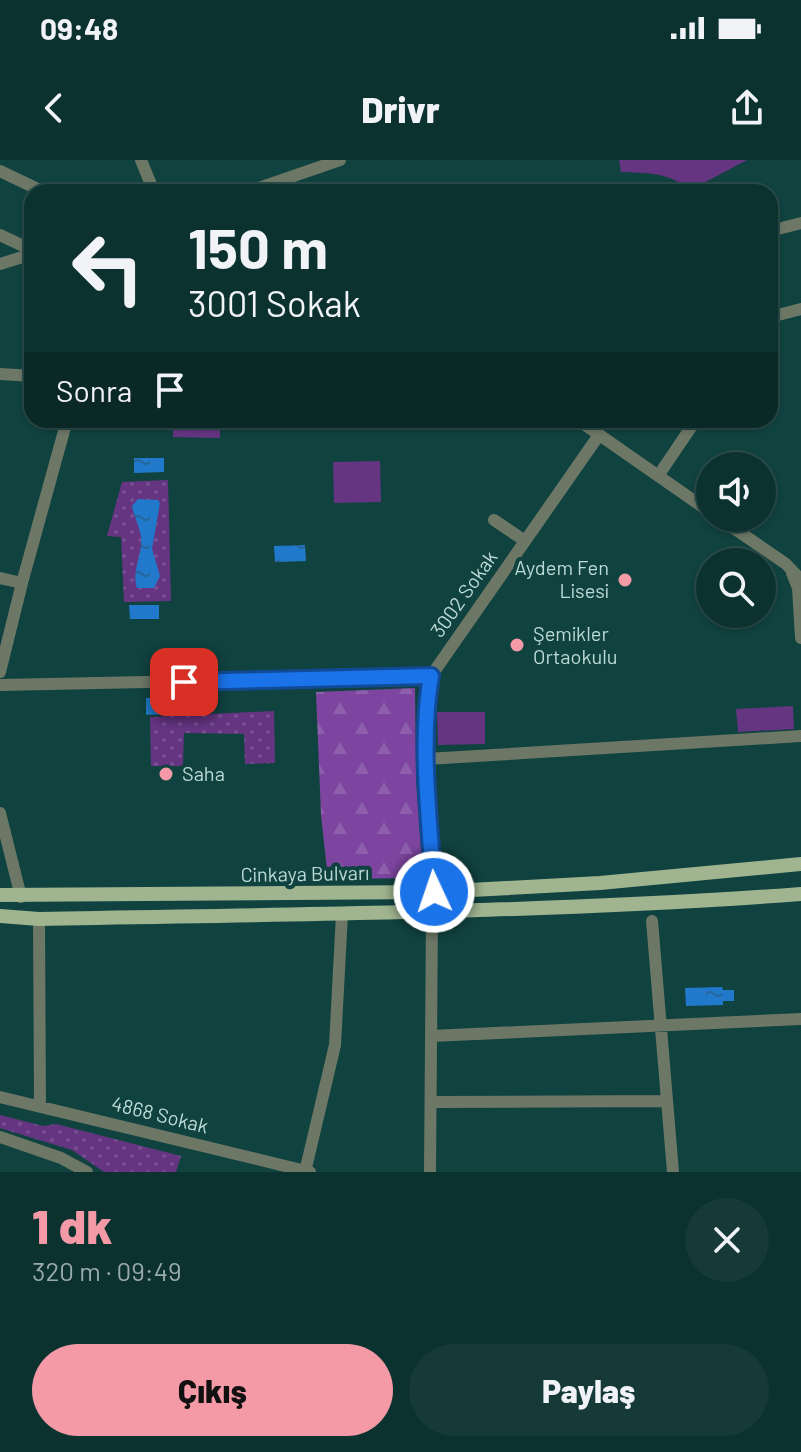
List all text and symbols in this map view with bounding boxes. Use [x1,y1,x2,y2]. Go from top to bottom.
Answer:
text: 09:48 [40,10,118,46]
icon: back [32,86,76,130]
icon: share [725,86,769,130]
text: Drivr [361,87,440,130]
text: 150 m [188,213,328,280]
icon: left [56,216,160,320]
text: 3001 Sokak [188,281,361,324]
icon: arrive [148,368,192,412]
text: Sonra [56,372,132,408]
map controls [696,452,776,628]
button: sound [696,452,776,532]
street label: 3002 Sokak [425,545,502,641]
button: search [696,548,776,628]
place label: Aydem Fen Lisesi [514,555,609,602]
marker: Aydem Fen Lisesi [616,571,634,589]
place label: Şemikler Ortaokulu [533,621,617,668]
marker: Şemikler Ortaokulu [508,636,526,654]
pin [150,648,218,716]
icon: arrive [162,660,206,704]
place label: Saha [182,761,225,785]
marker: Saha [157,765,175,783]
position arrow [392,850,476,934]
street label: Cinkaya Bulvarı [240,860,370,886]
street label: 4868 Sokak [109,1090,211,1138]
text: 1 dk [32,1196,112,1254]
button: close [685,1198,769,1282]
text: 320 m · 09:49 [32,1255,182,1286]
button: Çıkış [32,1344,393,1436]
button: Paylaş [409,1344,769,1436]

